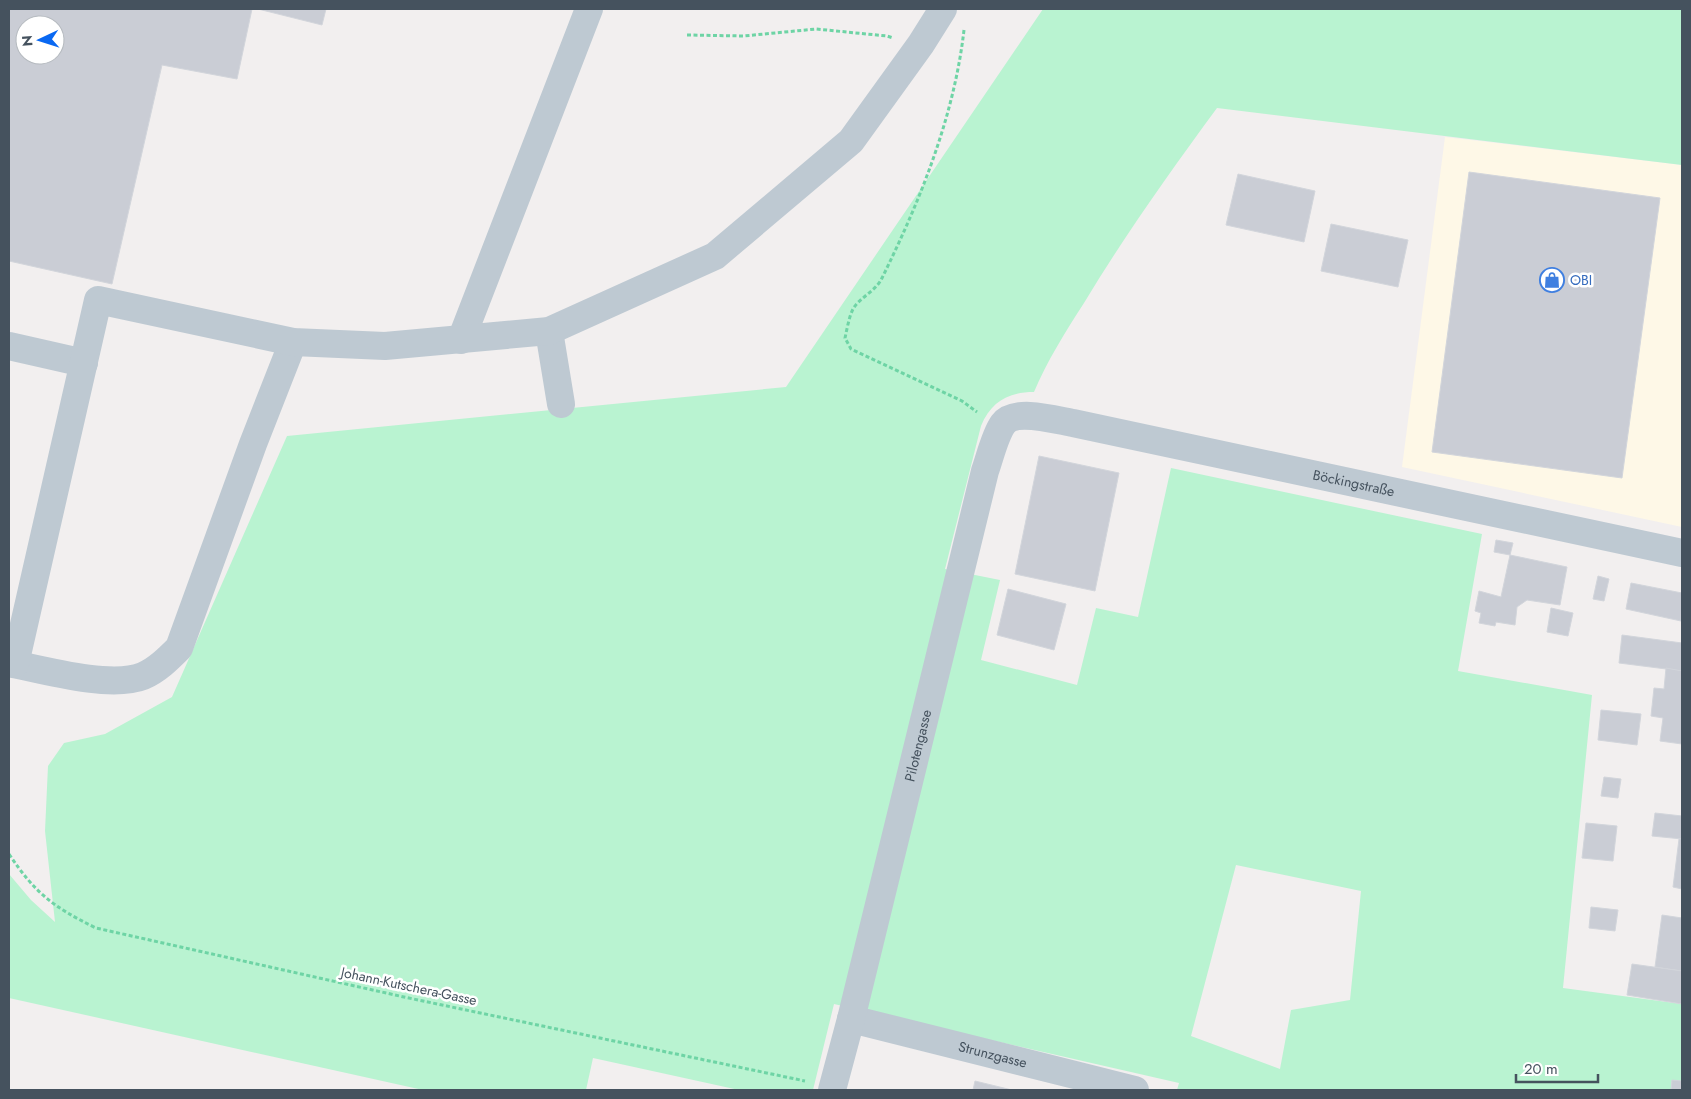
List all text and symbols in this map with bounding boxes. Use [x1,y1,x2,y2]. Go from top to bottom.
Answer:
north arrow [15,15,65,65]
text: N [17,35,37,47]
shop icon: OBI [1539,267,1565,293]
place label: OBI [1570,270,1592,290]
street label: Böckingstraße [1311,464,1396,501]
street label: Pilotengasse [899,708,936,784]
street label: Johann-Kutschera-Gasse [337,961,479,1010]
street label: Strunzgasse [956,1036,1029,1073]
scale bar [1516,1052,1598,1084]
text: 20 m [1524,1058,1558,1080]

